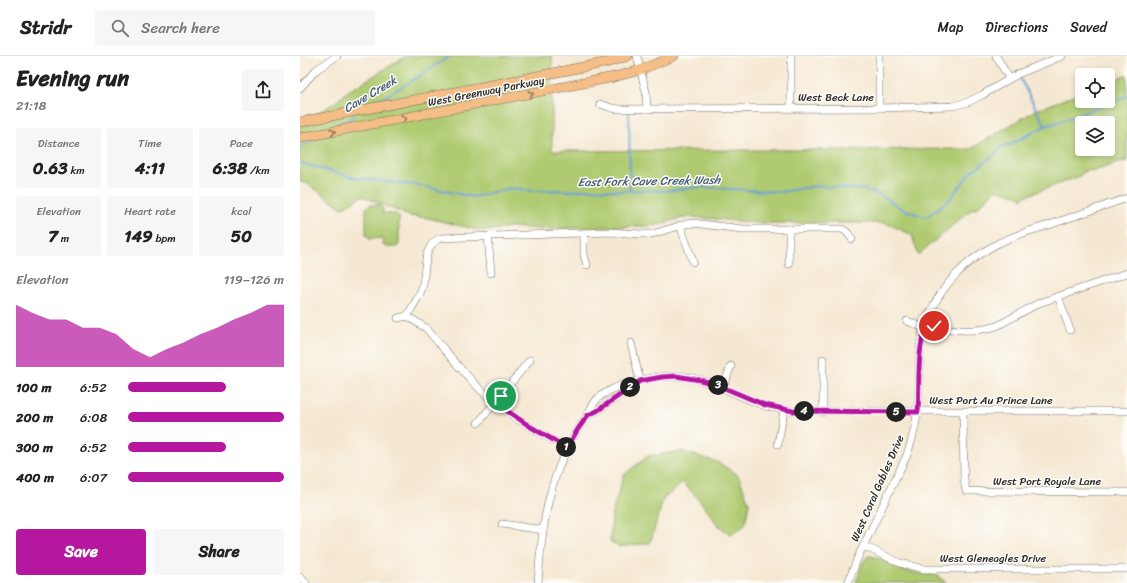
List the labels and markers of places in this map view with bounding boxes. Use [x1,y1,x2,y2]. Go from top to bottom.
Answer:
pin [917,309,951,343]
pin: 3 [708,375,728,395]
pin: 2 [620,377,640,397]
pin [484,379,518,413]
pin: 4 [794,401,814,421]
pin: 5 [886,402,906,422]
pin: 1 [556,437,576,457]

